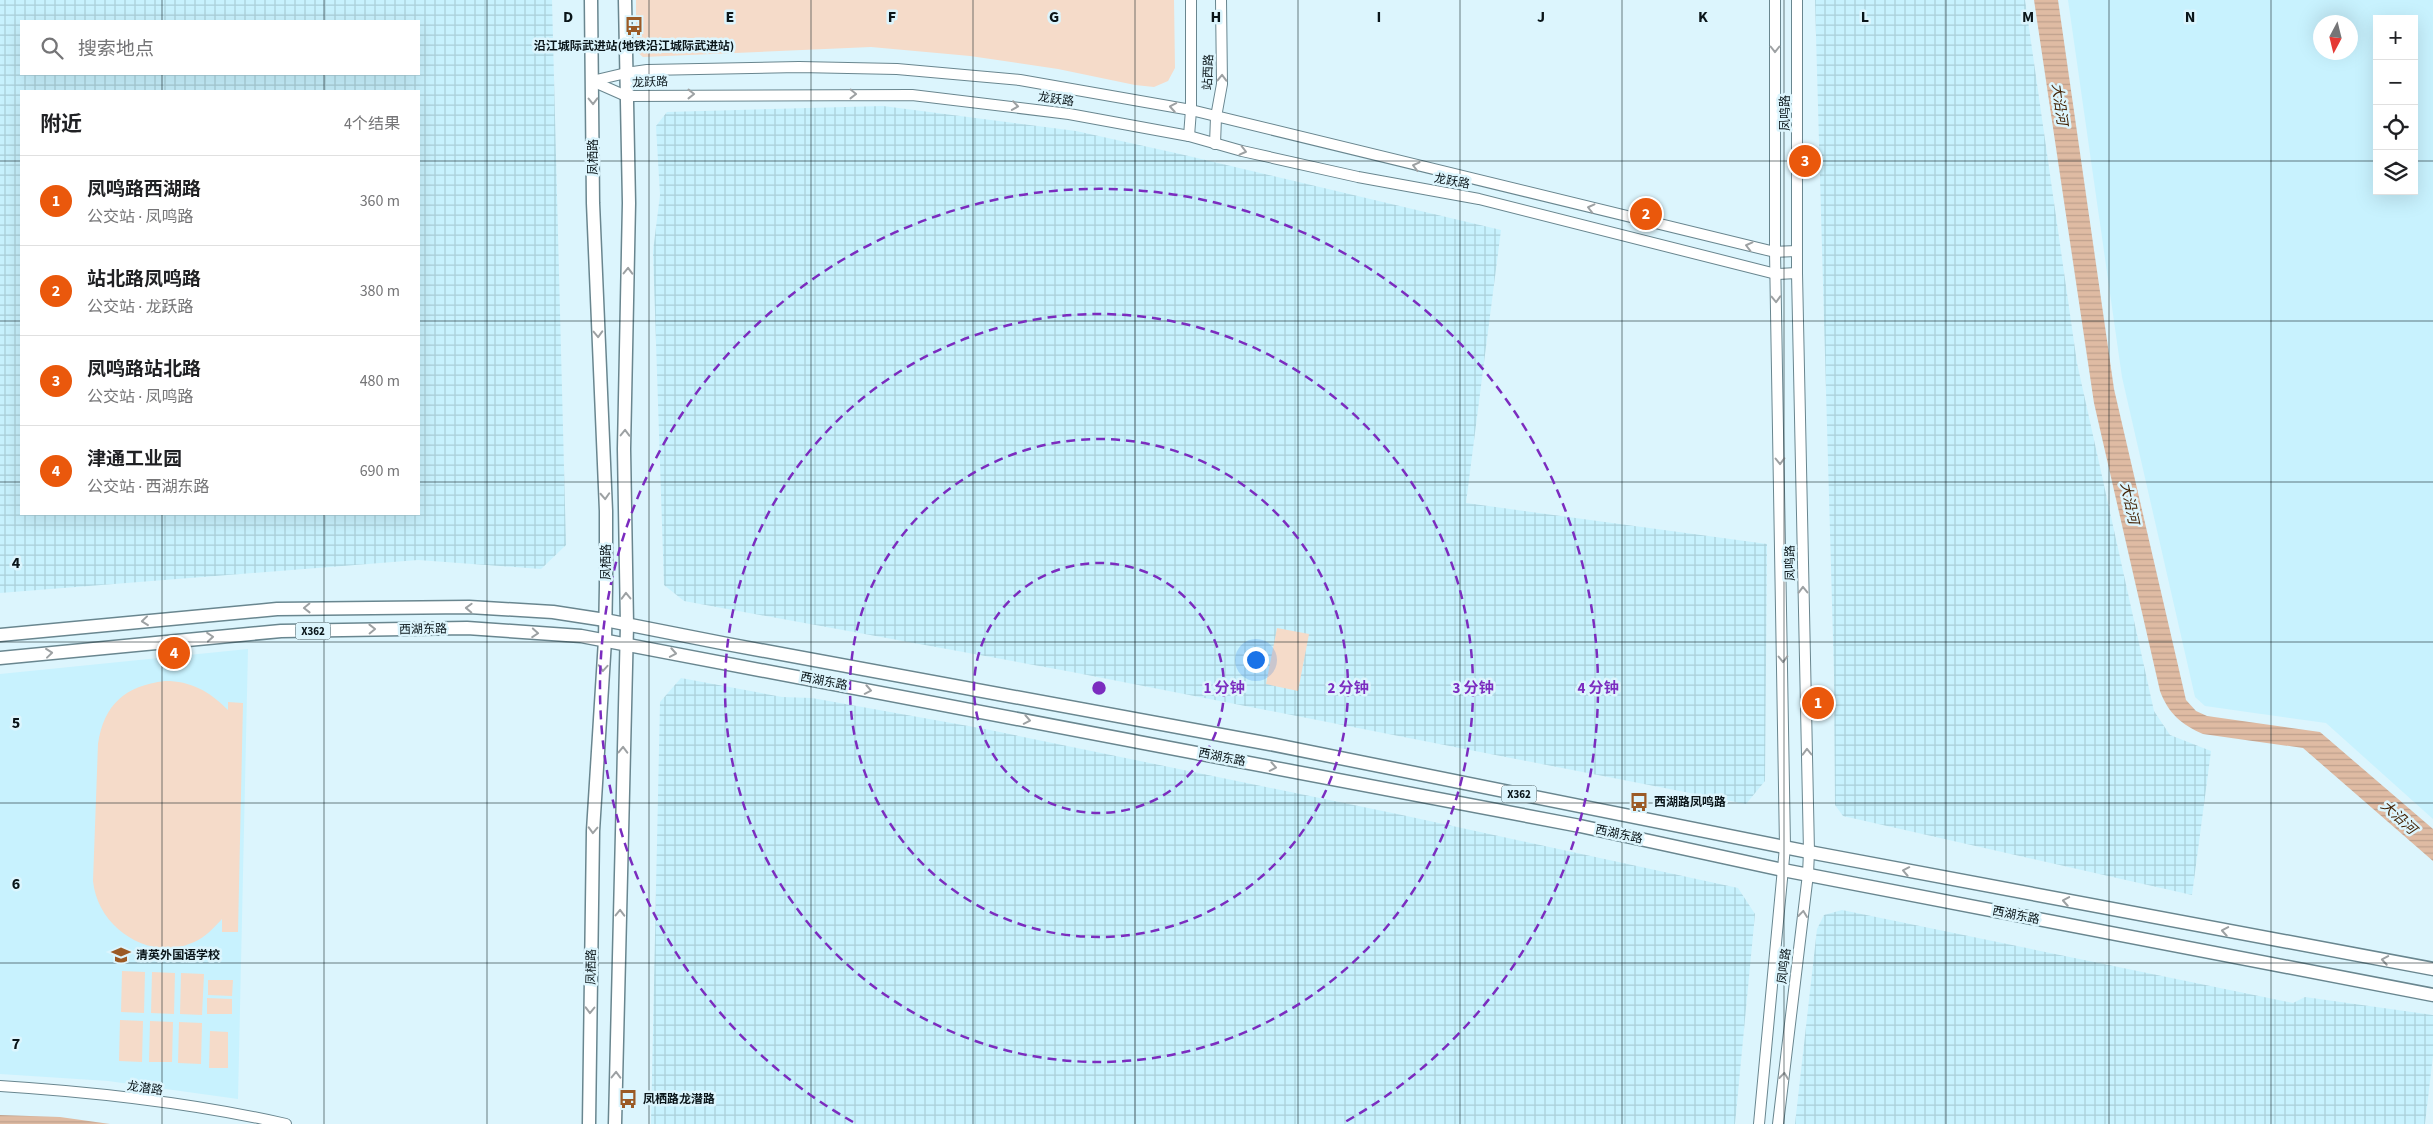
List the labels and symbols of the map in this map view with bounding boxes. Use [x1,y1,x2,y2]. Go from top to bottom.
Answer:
text: D [563,6,573,28]
text: E [726,6,734,28]
text: F [888,6,896,28]
text: G [1049,6,1059,28]
text: H [1211,6,1221,28]
text: I [1377,6,1381,28]
text: J [1537,6,1545,28]
text: K [1698,6,1708,28]
text: L [1861,6,1869,28]
text: M [2022,6,2034,28]
text: N [2185,6,2195,28]
bus stop icon: 沿江城际武进站(地铁沿江城际武进站) [623,15,645,37]
north arrow [2313,15,2358,60]
place label: 沿江城际武进站(地铁沿江城际武进站) [534,38,734,55]
one-way arrow [1770,45,1780,53]
street label: 站西路 [1199,54,1218,90]
street label: 龙跃路 [632,73,668,92]
one-way arrow [1217,74,1227,82]
water label: 大沿河 [2046,82,2072,129]
one-way arrow [687,89,695,99]
one-way arrow [850,89,857,99]
street label: 龙跃路 [1037,89,1075,110]
street label: 凤鸣路 [1777,95,1794,131]
one-way arrow [588,98,598,105]
one-way arrow [1011,100,1019,111]
one-way arrow [1169,102,1178,112]
street label: 凤栖路 [585,139,602,175]
pin: 3 [1789,142,1821,180]
one-way arrow [1238,145,1247,156]
one-way arrow [1413,161,1421,171]
street label: 龙跃路 [1433,170,1471,193]
pin: 2 [1630,195,1662,233]
one-way arrow [1587,203,1596,214]
one-way arrow [1745,241,1754,252]
one-way arrow [622,267,633,275]
one-way arrow [1771,295,1782,303]
one-way arrow [593,330,604,338]
one-way arrow [620,429,630,437]
one-way arrow [1775,458,1785,465]
water label: 大沿河 [2115,481,2144,529]
one-way arrow [600,492,610,500]
street label: 凤栖路 [598,544,615,580]
street label: 凤鸣路 [1782,545,1799,581]
text: 4 [12,552,21,574]
one-way arrow [1798,585,1809,593]
one-way arrow [621,592,631,600]
one-way arrow [465,602,473,613]
one-way arrow [303,603,310,613]
one-way arrow [141,615,149,626]
street label: 西湖东路 [399,621,447,638]
road number: X362 [296,622,330,640]
one-way arrow [369,624,377,634]
one-way arrow [531,627,539,638]
one-way arrow [207,632,215,643]
pin: 4 [158,634,190,672]
your location [1243,647,1269,673]
one-way arrow [45,648,53,659]
one-way arrow [669,648,678,658]
one-way arrow [1778,655,1788,663]
one-way arrow [597,664,608,672]
street label: 西湖东路 [799,669,849,694]
text: 1 分钟 [1204,678,1244,699]
text: 2 分钟 [1328,678,1368,699]
text: 3 分钟 [1453,678,1493,699]
text: 4 分钟 [1578,678,1618,699]
centre of rings [1090,679,1108,697]
one-way arrow [863,684,872,694]
pin: 1 [1802,684,1834,722]
text: 5 [12,712,20,734]
one-way arrow [1023,714,1032,724]
street label: 西湖东路 [1197,745,1247,770]
one-way arrow [618,746,628,754]
one-way arrow [1802,748,1812,756]
one-way arrow [1268,761,1277,772]
road number: X362 [1502,786,1536,802]
bus stop icon: 西湖路凤鸣路 [1628,791,1650,813]
place label: 西湖路凤鸣路 [1654,794,1726,811]
water label: 大沿河 [2376,796,2423,841]
street label: 西湖东路 [1594,821,1644,848]
one-way arrow [588,827,598,835]
one-way arrow [1901,866,1910,876]
text: 6 [12,873,20,895]
one-way arrow [2061,896,2070,907]
street label: 西湖东路 [1991,903,2041,928]
one-way arrow [614,909,625,917]
one-way arrow [1797,910,1808,918]
one-way arrow [2221,926,2230,936]
school or university icon: 清英外国语学校 [110,944,132,966]
place label: 清英外国语学校 [136,947,220,964]
street label: 凤鸣路 [1774,947,1795,985]
street label: 凤栖路 [583,949,600,985]
one-way arrow [2381,956,2389,966]
one-way arrow [585,1007,596,1015]
text: 7 [12,1033,20,1055]
one-way arrow [611,1071,621,1079]
one-way arrow [1778,1071,1789,1079]
street label: 龙潜路 [126,1078,164,1099]
bus stop icon: 凤栖路龙潜路 [617,1088,639,1110]
place label: 凤栖路龙潜路 [643,1091,715,1108]

